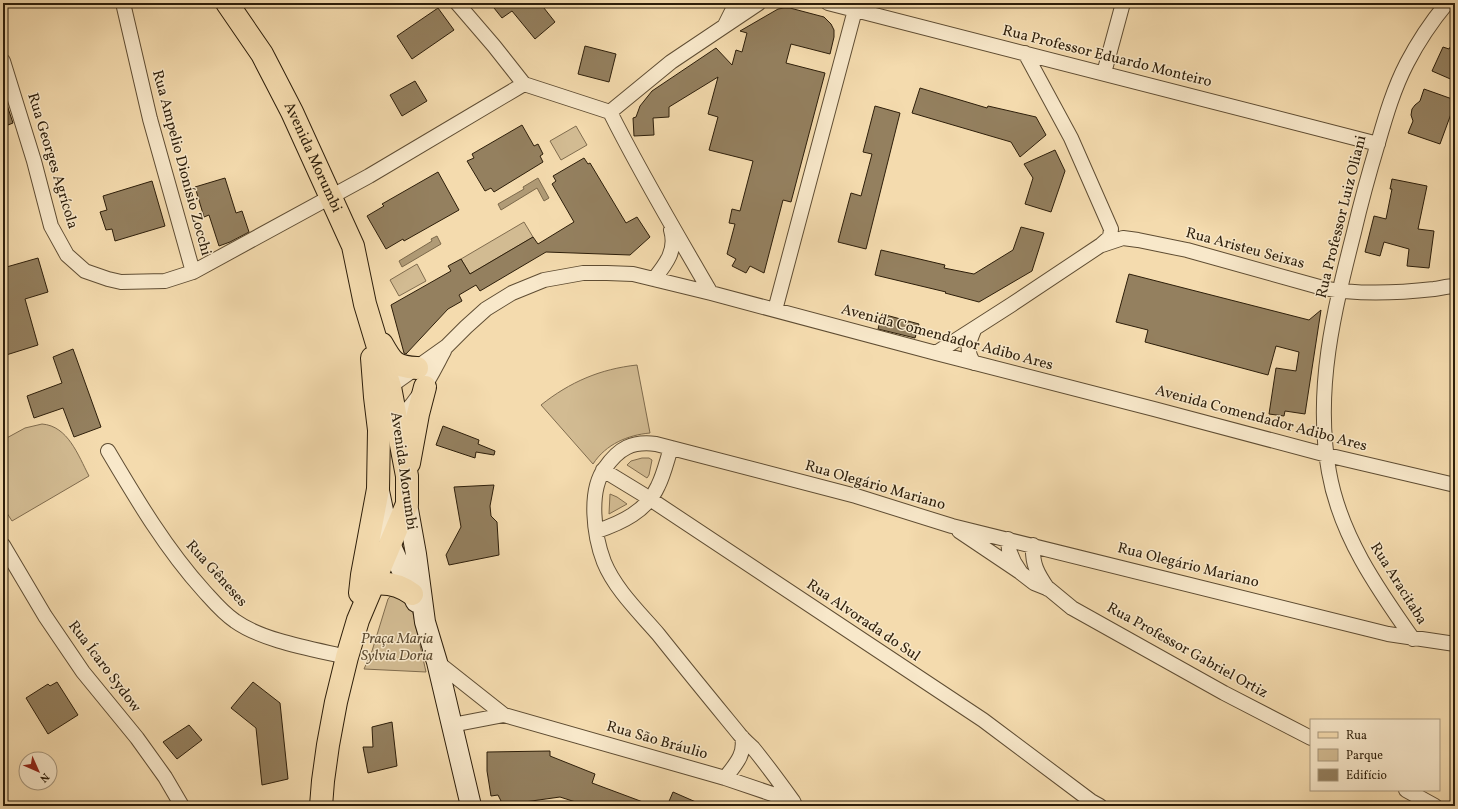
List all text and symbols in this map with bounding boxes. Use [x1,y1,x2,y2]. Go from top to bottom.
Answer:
street label: Rua Professor Eduardo Monteiro [1000,21,1214,93]
street label: Rua Ampelio Dionísio Zocchi [146,68,216,258]
street label: Rua Georges Agrícola [21,90,83,232]
street label: Avenida Morumbi [278,98,347,216]
street label: Rua Professor Luiz Oliani [1312,133,1372,301]
street label: Rua Aristeu Seixas [1183,223,1307,275]
street label: Avenida Comendador Adibo Ares [839,300,1055,376]
street label: Avenida Comendador Adibo Ares [1153,381,1369,457]
street label: Avenida Morumbi [384,410,422,532]
street label: Rua Olegário Mariano [802,456,948,516]
street label: Rua Gêneses [180,536,252,612]
street label: Rua Olegário Mariano [1115,538,1261,594]
street label: Rua Aracitaba [1364,539,1432,629]
street label: Rua Alvorada do Sul [802,575,924,667]
street label: Rua Professor Gabriel Ortiz [1103,598,1271,704]
street label: Rua Ícaro Sydow [62,617,146,718]
park label: Praça Maria Sylvia Doria [361,629,433,667]
street label: Rua São Bráulio [604,717,710,765]
legend [1310,719,1440,791]
text: Rua [1346,728,1367,744]
text: Parque [1346,748,1383,764]
north arrow [18,751,58,791]
text: Edifício [1346,768,1387,784]
text: N [36,769,52,785]

